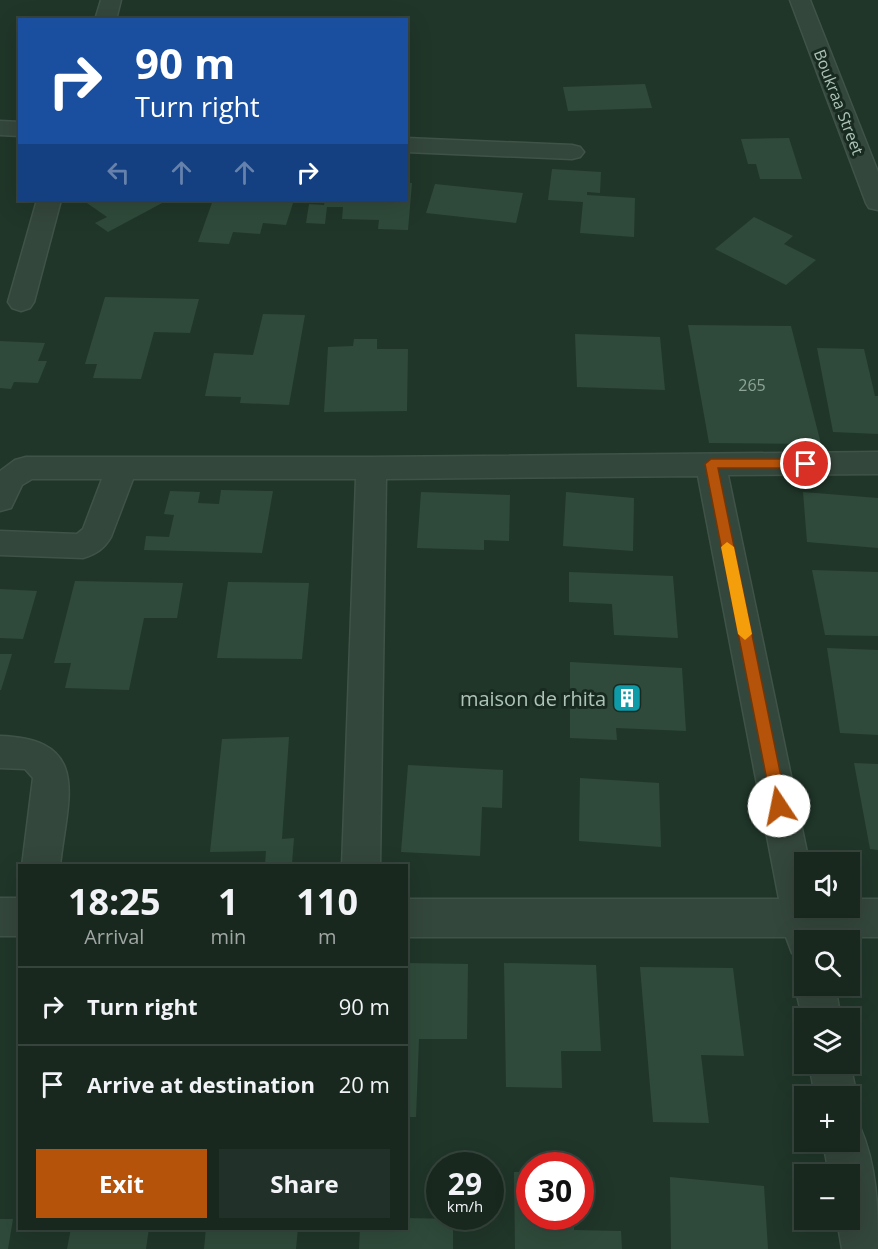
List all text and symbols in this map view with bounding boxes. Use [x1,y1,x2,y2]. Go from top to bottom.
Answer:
text: 90 m [135,34,235,91]
icon: right [36,42,114,120]
street label: Boukraa Street [809,46,869,158]
text: Turn right [135,88,260,125]
icon: left [102,156,135,189]
icon: ahead [165,156,198,189]
icon: ahead [228,156,261,189]
icon: right [291,156,324,189]
house number: 265 [738,374,766,396]
pin [780,438,831,489]
icon: arrive [789,447,822,480]
building icon: maison de rhita [611,682,643,714]
place label: maison de rhita [460,685,606,712]
position arrow [747,774,811,838]
map controls [794,852,860,1230]
button: sound [794,852,860,918]
text: 18:25 [68,877,161,926]
text: 1 [218,877,239,926]
text: 110 [296,877,358,926]
text: Arrival [84,923,144,950]
text: min [210,923,246,950]
text: m [318,923,336,950]
button: search [794,930,860,996]
icon: right [36,990,69,1023]
text: Turn right [87,991,198,1021]
text: 90 m [339,991,390,1021]
button: layers [794,1008,860,1074]
icon: arrive [36,1068,69,1101]
text: Arrive at destination [87,1069,315,1099]
text: 20 m [339,1069,390,1099]
button: + [794,1086,860,1152]
button: Exit [36,1149,207,1218]
button: Share [219,1149,390,1218]
speed limit sign: 30 [516,1152,594,1230]
text: 29 [448,1163,482,1204]
button: − [794,1164,860,1230]
text: km/h [447,1196,483,1216]

